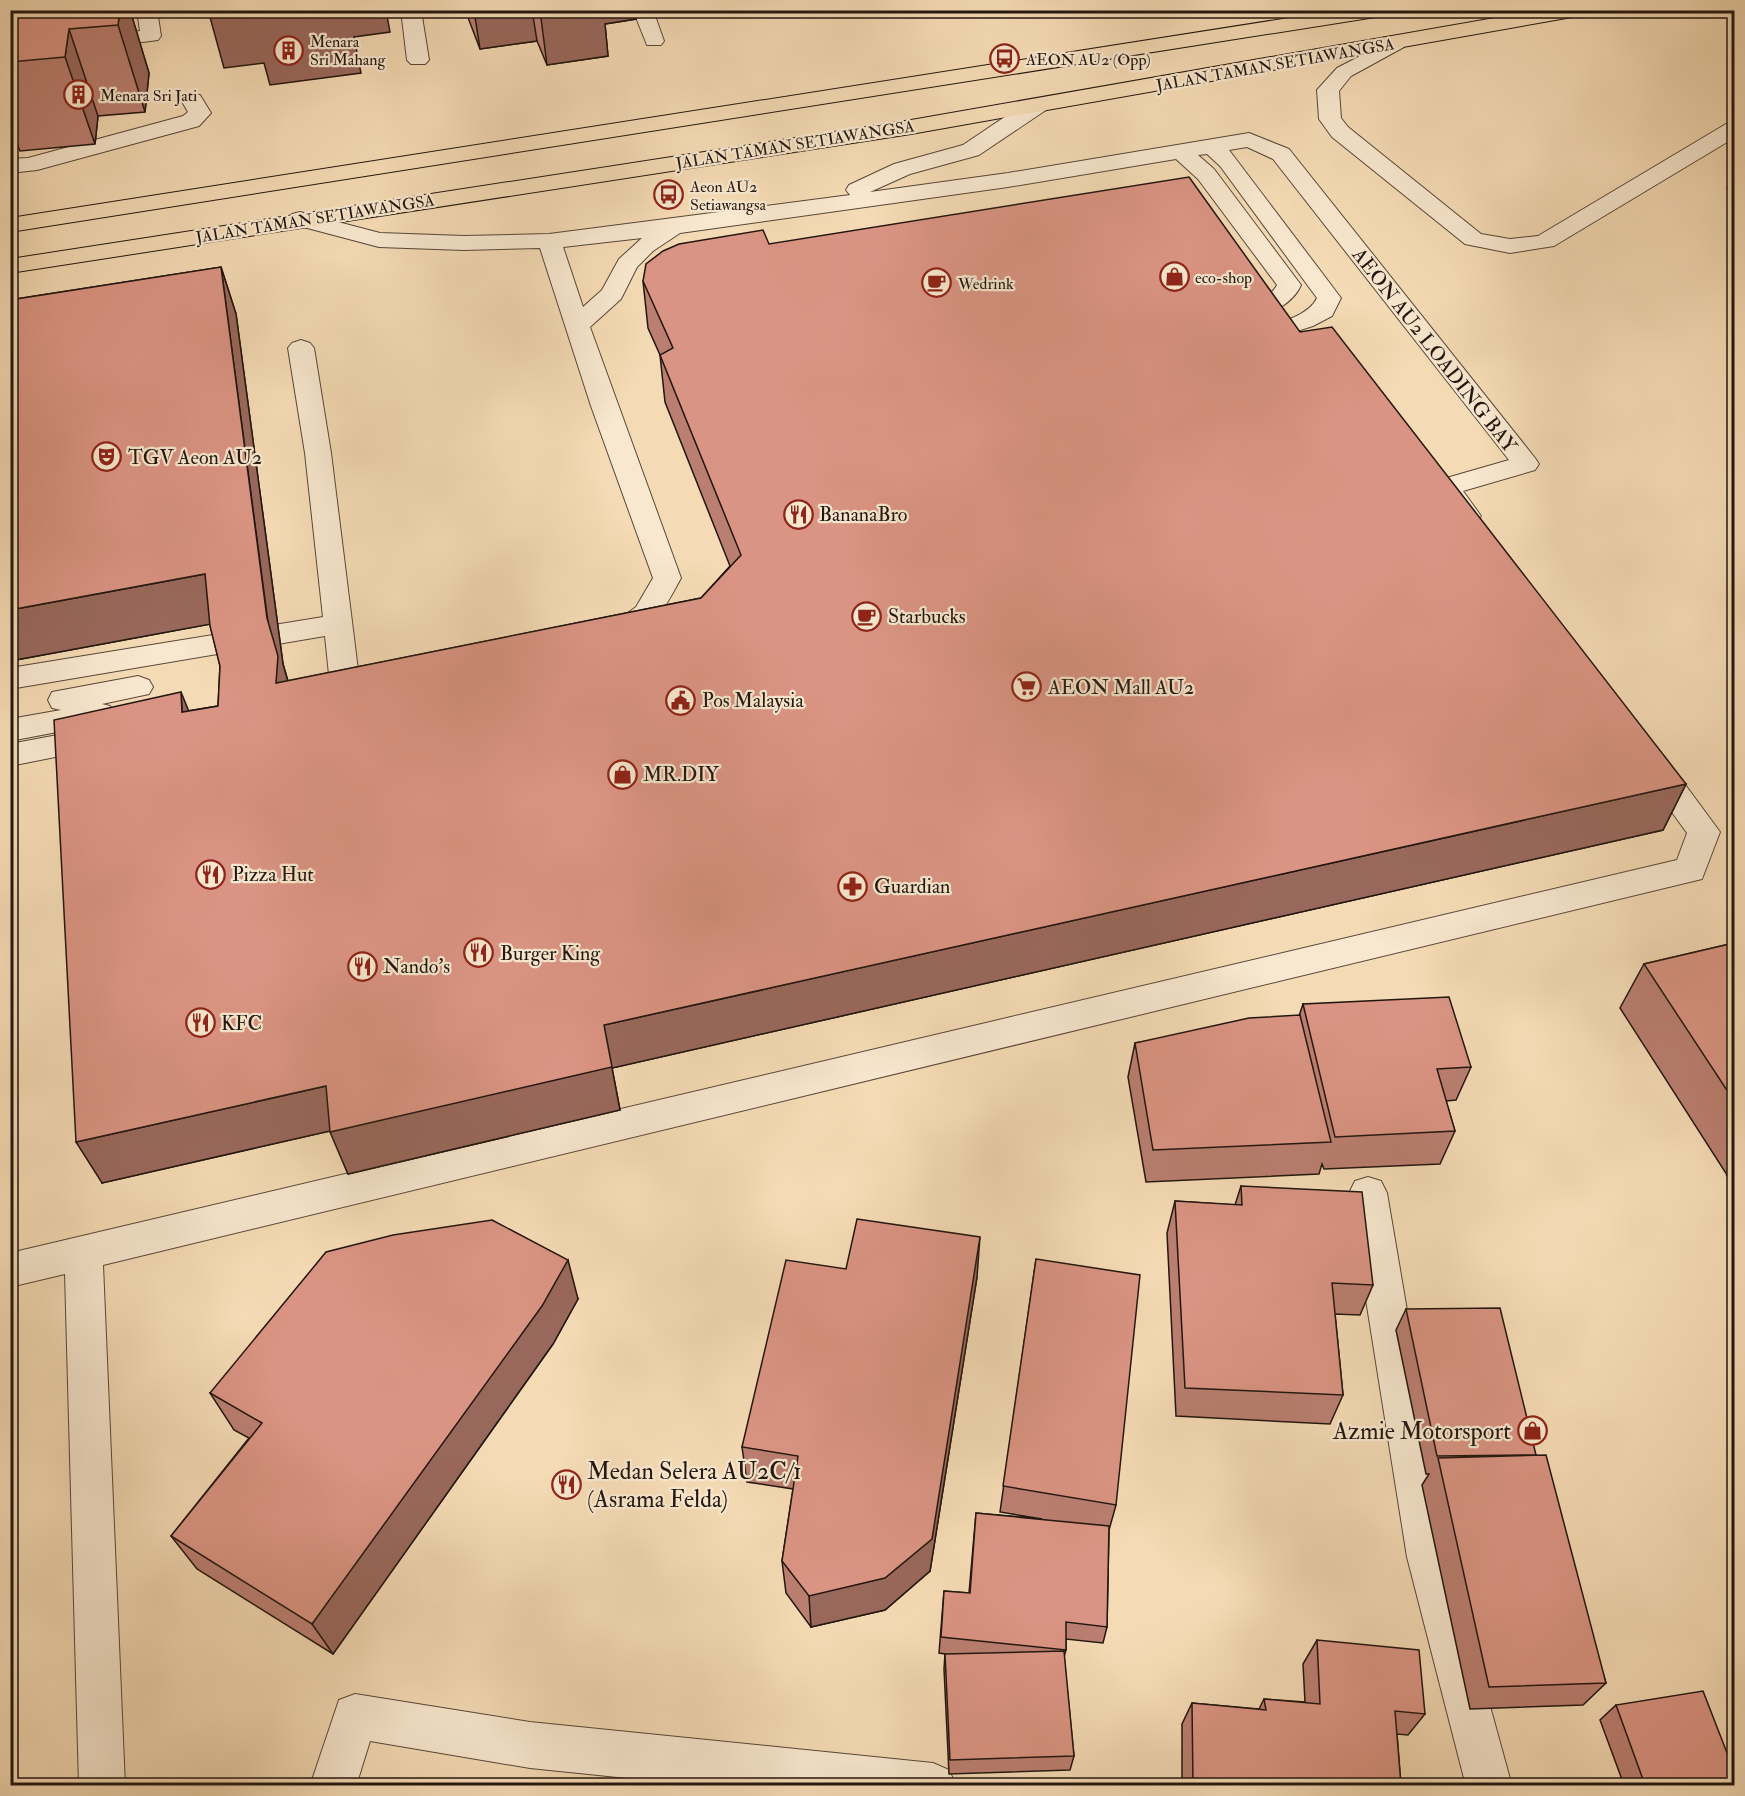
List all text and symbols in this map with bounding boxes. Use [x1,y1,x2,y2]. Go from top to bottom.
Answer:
place label: Menara Sri Mahang [310,32,387,70]
building icon: Menara Sri Mahang [273,34,305,66]
street label: JALAN TAMAN SETIAWANGSA [1154,34,1396,97]
bus stop icon: AEON AU2 (Opp) [989,43,1021,75]
place label: AEON AU2 (Opp) [1025,50,1151,71]
building icon: Menara Sri Jati [63,79,95,111]
place label: Menara Sri Jati [100,86,197,107]
street label: JALAN TAMAN SETIAWANGSA [673,116,916,175]
place label: Aeon AU2 Setiawangsa [689,177,766,215]
bus stop icon: Aeon AU2 Setiawangsa [653,179,685,211]
street label: JALAN TAMAN SETIAWANGSA [193,190,436,249]
street label: AEON AU2 LOADING BAY [1346,242,1523,459]
shop icon: eco-shop [1158,261,1190,293]
cafe icon: Wedrink [921,267,953,299]
place label: eco-shop [1195,268,1252,289]
place label: Wedrink [957,274,1014,294]
theatre icon: TGV Aeon AU2 [91,441,123,473]
place label: TGV Aeon AU2 [128,445,262,470]
restaurant icon: BananaBro [782,498,814,530]
place label: BananaBro [819,502,907,527]
cafe icon: Starbucks [851,600,883,632]
place label: Starbucks [888,604,966,629]
supermarket icon: AEON Mall AU2 [1011,671,1043,703]
place label: AEON Mall AU2 [1047,675,1194,700]
public building icon: Pos Malaysia [665,684,697,716]
place label: Pos Malaysia [702,688,804,713]
shop icon: MR.DIY [606,758,638,790]
place label: MR.DIY [643,762,720,787]
restaurant icon: Pizza Hut [195,858,227,890]
place label: Pizza Hut [232,862,314,887]
pharmacy icon: Guardian [837,870,869,902]
place label: Guardian [874,874,950,899]
restaurant icon: Burger King [463,937,495,969]
place label: Burger King [500,941,601,966]
restaurant icon: Nando's [346,950,378,982]
place label: Nando's [383,954,450,979]
restaurant icon: KFC [184,1007,216,1039]
place label: KFC [221,1011,262,1036]
shop icon: Azmie Motorsport [1516,1415,1548,1447]
place label: Azmie Motorsport [1332,1416,1511,1447]
place label: Medan Selera AU2C/1 (Asrama Felda) [587,1456,802,1515]
restaurant icon: Medan Selera AU2C/1 (Asrama Felda) [550,1469,582,1501]

